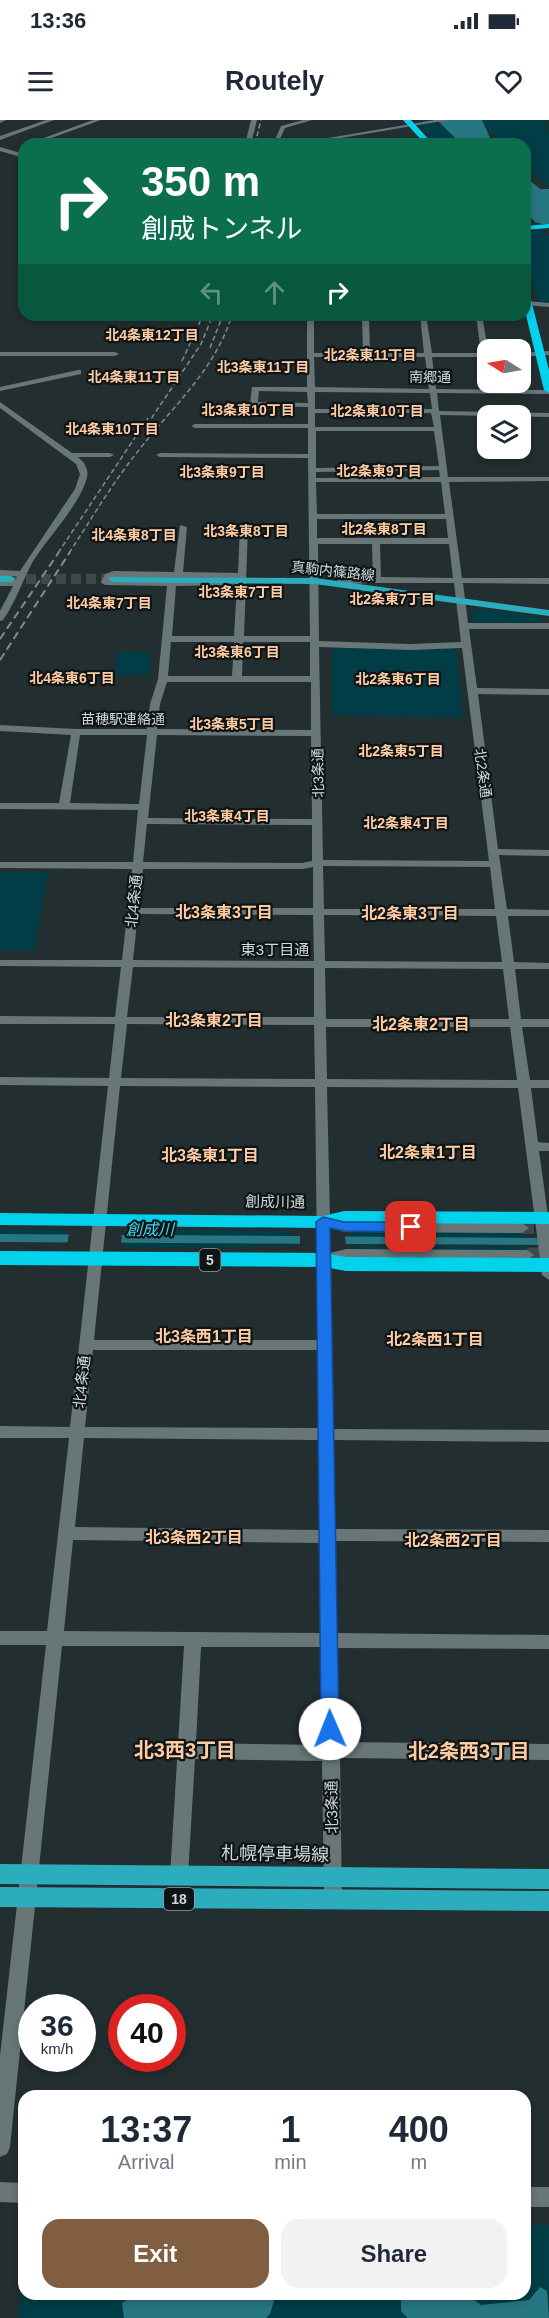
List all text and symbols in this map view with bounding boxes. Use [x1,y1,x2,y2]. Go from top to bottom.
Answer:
text: 13:36 [30,8,86,33]
icon: menu [24,65,57,98]
icon: heart [492,65,525,98]
text: Routely [225,66,324,96]
text: 350 m [141,158,260,205]
icon: right [42,162,120,240]
text: 創成トンネル [141,214,302,244]
icon: left [195,276,228,309]
icon: ahead [258,276,291,309]
icon: right [321,276,354,309]
district label: 北4条東12丁目 [105,327,199,343]
north arrow [477,339,531,393]
map controls [477,339,531,459]
district label: 北2条東11丁目 [324,347,416,363]
district label: 北3条東11丁目 [217,359,309,375]
district label: 北4条東11丁目 [88,369,180,385]
street label: 南郷通 [409,369,451,385]
district label: 北3条東10丁目 [201,402,295,418]
district label: 北2条東10丁目 [330,403,424,419]
button: layers [477,405,531,459]
district label: 北4条東10丁目 [65,421,159,437]
district label: 北2条東9丁目 [336,463,422,479]
district label: 北3条東9丁目 [179,464,265,480]
district label: 北2条東8丁目 [341,521,427,537]
district label: 北3条東8丁目 [203,523,289,539]
district label: 北4条東8丁目 [91,527,177,543]
street label: 真駒内篠路線 [290,559,376,583]
district label: 北3条東7丁目 [198,584,284,600]
district label: 北2条東7丁目 [349,591,435,607]
district label: 北4条東7丁目 [66,595,152,611]
district label: 北3条東6丁目 [194,644,280,660]
district label: 北4条東6丁目 [29,670,115,686]
district label: 北2条東6丁目 [355,671,441,687]
street label: 苗穂駅連絡通 [81,711,165,727]
district label: 北3条東5丁目 [189,716,275,732]
district label: 北2条東5丁目 [358,743,444,759]
street label: 北2条通 [472,747,494,799]
street label: 北3条通 [310,748,326,798]
district label: 北3条東4丁目 [184,808,270,824]
district label: 北2条東4丁目 [363,815,449,831]
street label: 北4条通 [122,874,145,928]
district label: 北3条東3丁目 [175,904,273,921]
district label: 北2条東3丁目 [361,905,459,922]
street label: 東3丁目通 [241,941,309,958]
district label: 北3条東2丁目 [165,1012,263,1029]
district label: 北2条東2丁目 [372,1016,470,1033]
district label: 北2条東1丁目 [379,1144,477,1161]
district label: 北3条東1丁目 [161,1147,259,1164]
street label: 創成川通 [245,1192,305,1211]
pin [385,1201,436,1252]
icon: arrive [394,1210,427,1243]
water label: 創成川 [126,1221,176,1238]
road number: 5 [200,1249,220,1271]
district label: 北3条西1丁目 [155,1328,253,1345]
district label: 北2条西1丁目 [386,1331,484,1348]
street label: 北4条通 [70,1355,93,1409]
district label: 北3条西2丁目 [145,1529,243,1546]
district label: 北2条西2丁目 [404,1532,502,1549]
position arrow [298,1697,362,1761]
district label: 北3西3丁目 [134,1739,236,1761]
district label: 北2条西3丁目 [408,1740,530,1762]
street label: 北3条通 [323,1780,340,1834]
street label: 札幌停車場線 [221,1843,329,1865]
road number: 18 [164,1888,194,1910]
speed limit sign: 40 [108,1994,186,2072]
text: 36 [40,2009,74,2042]
text: km/h [41,2040,73,2057]
text: 13:37 [100,2109,192,2150]
text: 1 [280,2109,300,2150]
text: 400 [389,2109,449,2150]
text: Arrival [118,2151,175,2173]
text: min [274,2151,307,2173]
text: m [410,2151,427,2173]
button: Exit [42,2219,269,2288]
button: Share [281,2219,507,2288]

